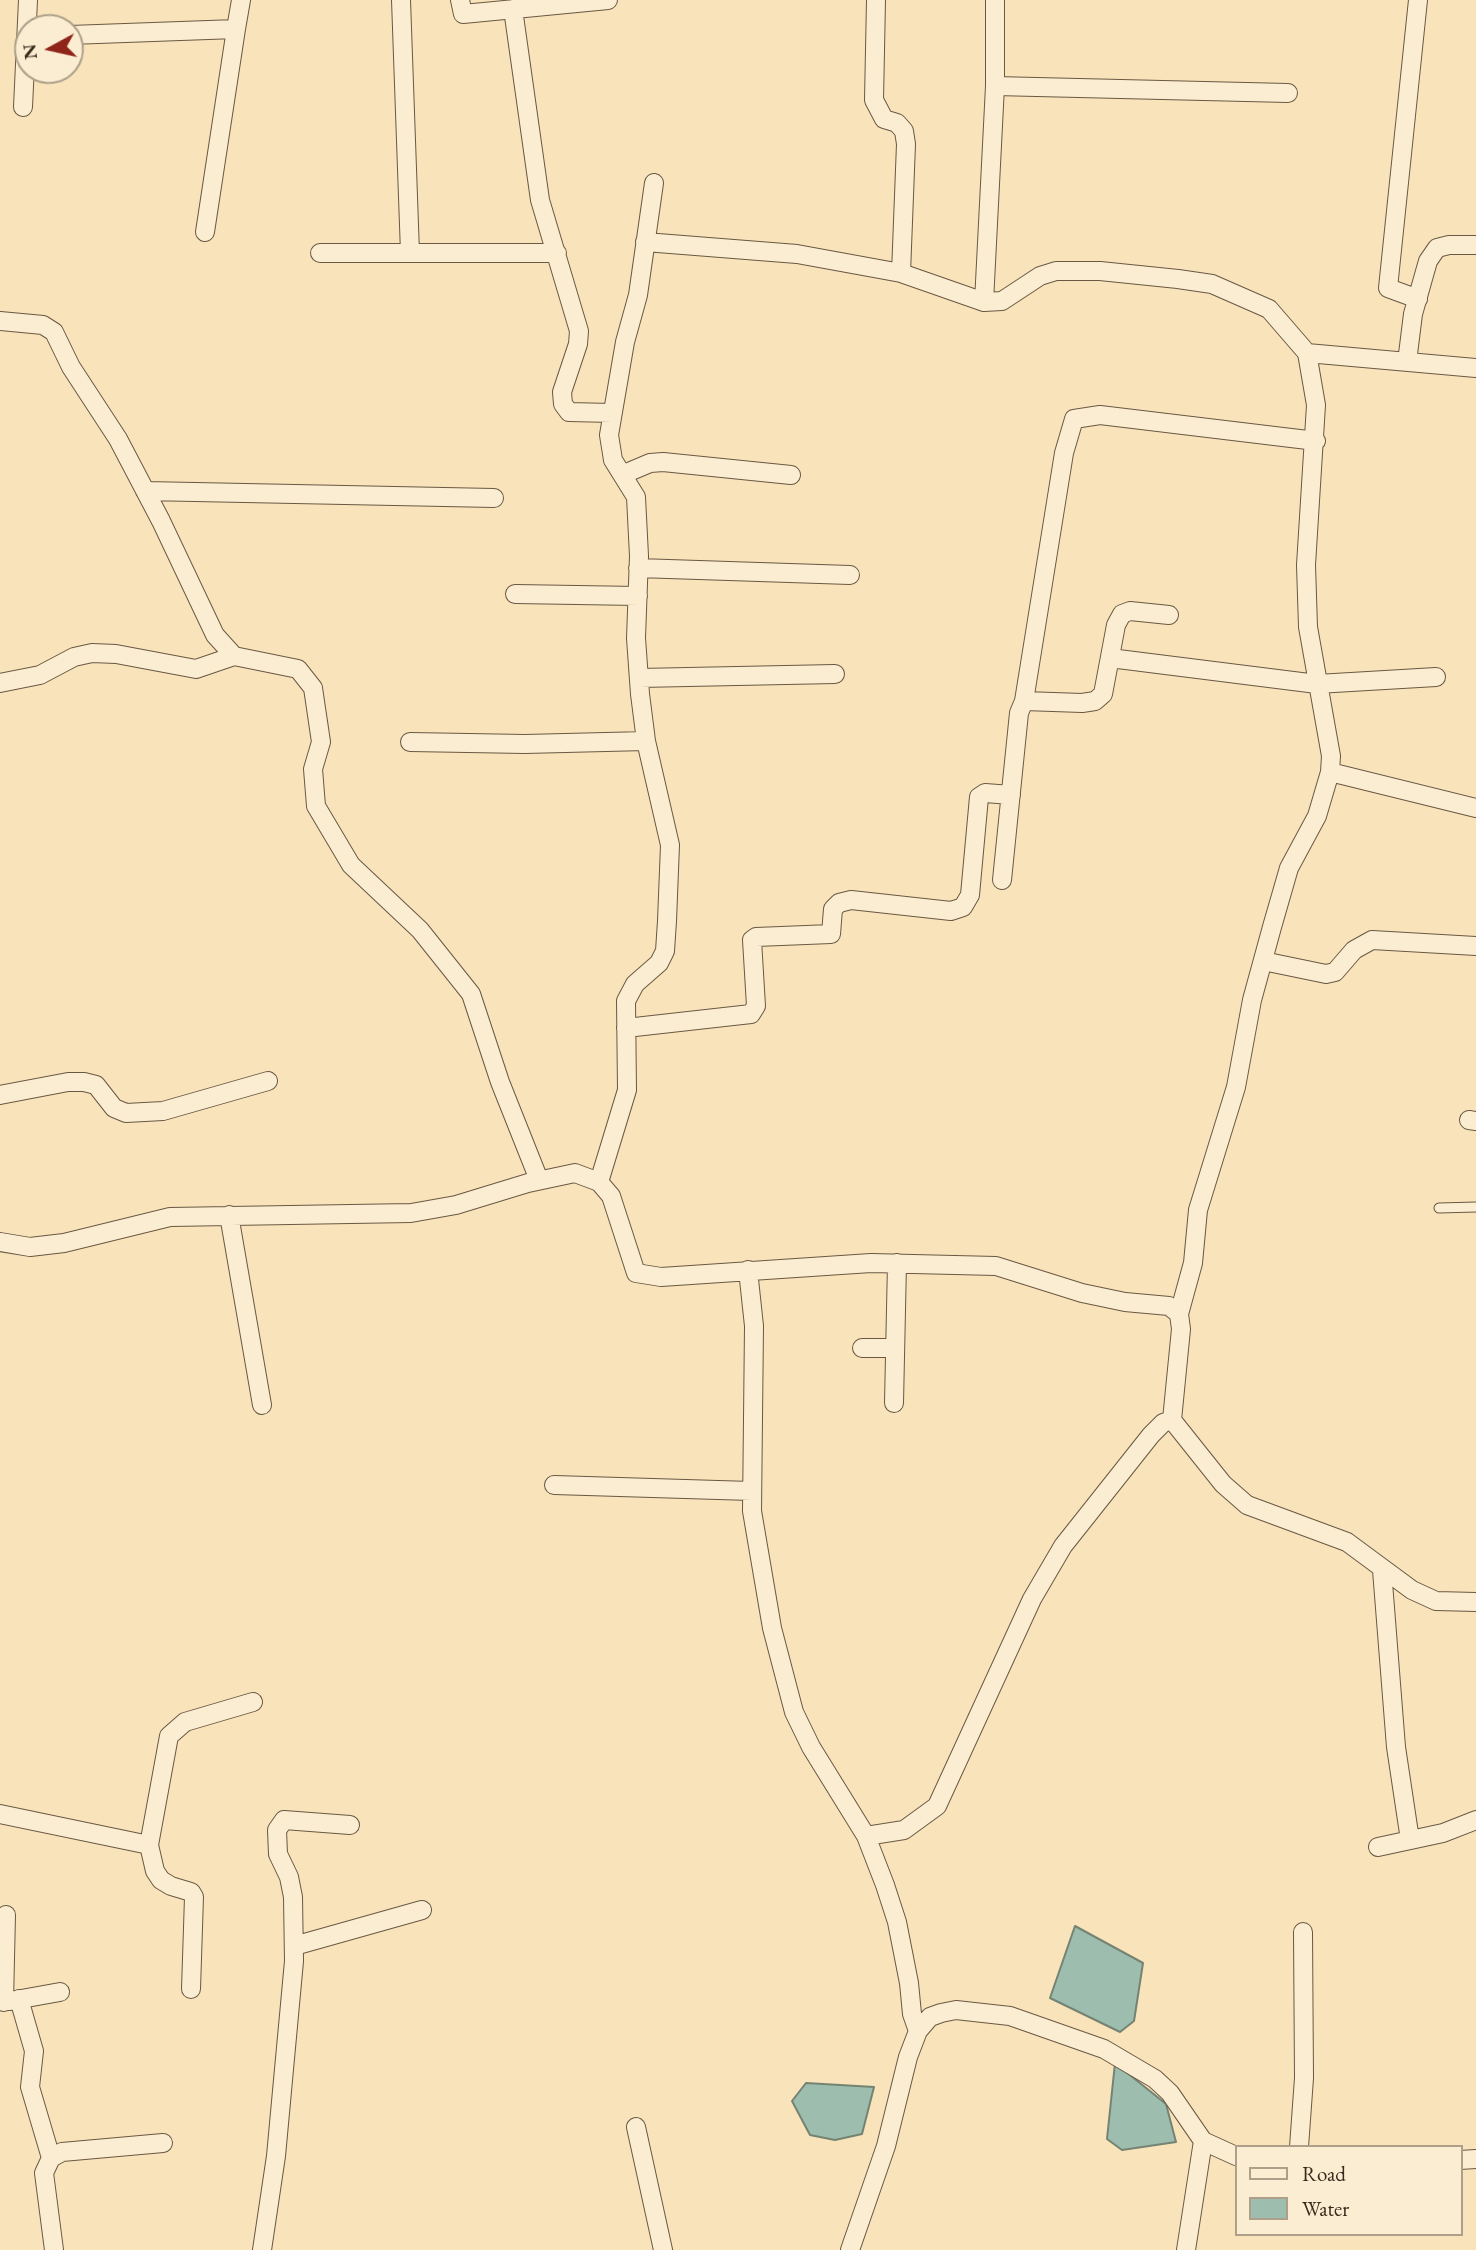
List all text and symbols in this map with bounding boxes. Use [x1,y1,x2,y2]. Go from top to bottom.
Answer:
north arrow [14,14,84,84]
text: N [16,42,43,61]
legend [1234,2145,1462,2236]
text: Road [1302,2160,1346,2187]
text: Water [1302,2195,1349,2222]

